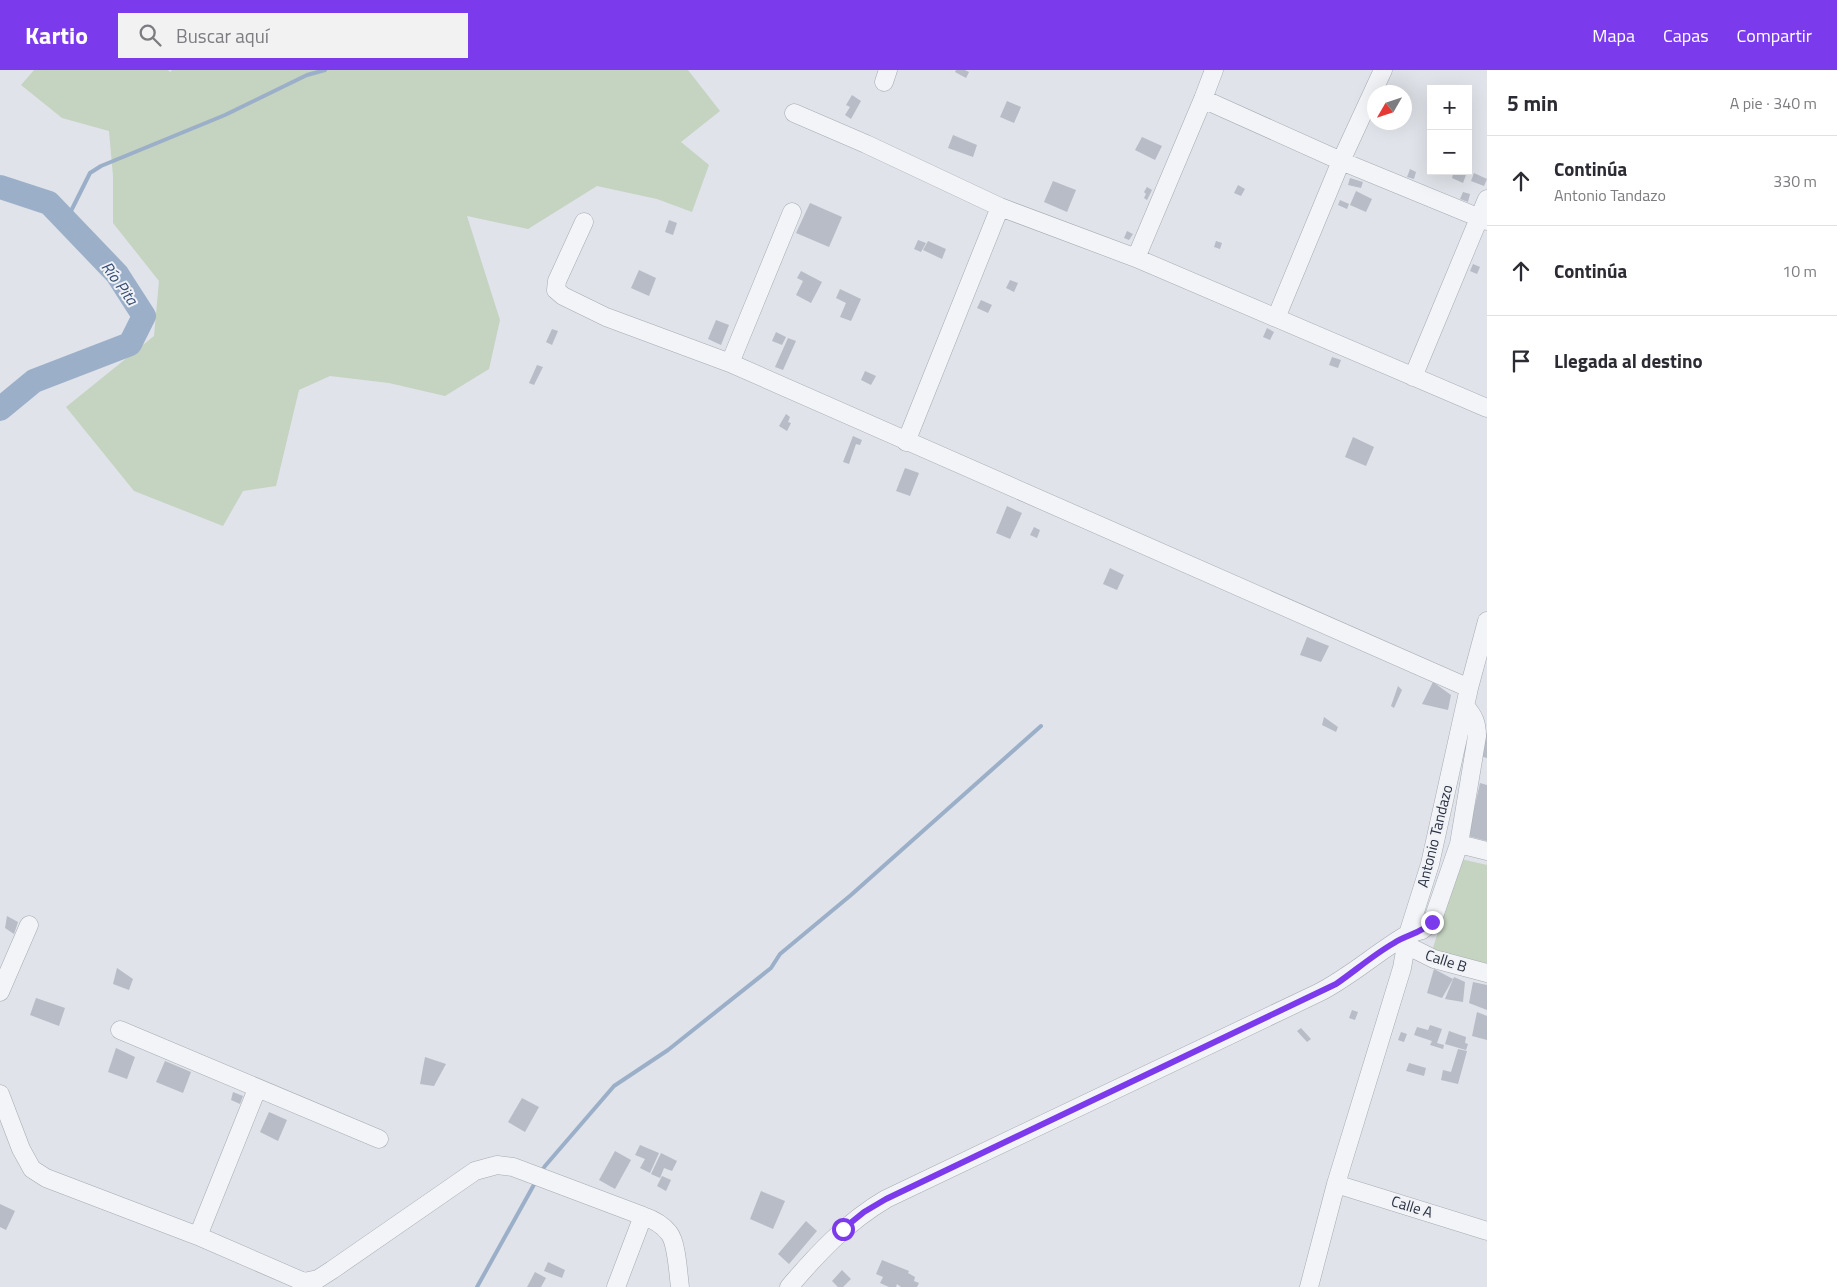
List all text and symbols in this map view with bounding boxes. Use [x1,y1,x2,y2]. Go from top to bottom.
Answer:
search box [118,13,468,58]
text: Kartio [25,17,88,53]
icon: search [136,21,164,49]
text: Buscar aquí [176,21,269,50]
text: Mapa [1592,22,1635,49]
text: Capas [1663,22,1709,49]
text: Compartir [1737,22,1812,49]
north arrow [1367,85,1412,130]
map controls [1427,85,1472,175]
button: + [1427,85,1472,130]
text: 5 min [1507,87,1558,119]
text: A pie · 340 m [1730,91,1817,115]
button: − [1427,130,1472,175]
text: Continúa [1554,154,1627,183]
icon: ahead [1507,167,1535,195]
text: 330 m [1773,169,1817,193]
text: Antonio Tandazo [1554,183,1666,207]
water label: Río Pita [96,256,145,311]
text: Continúa [1554,256,1627,285]
icon: ahead [1507,257,1535,285]
text: 10 m [1782,259,1817,283]
text: Llegada al destino [1554,346,1703,375]
icon: arrive [1507,347,1535,375]
street label: Antonio Tandazo [1411,782,1458,890]
route end [1421,911,1444,934]
street label: Calle B [1422,943,1470,978]
street label: Calle A [1388,1189,1436,1224]
route start [832,1218,855,1241]

